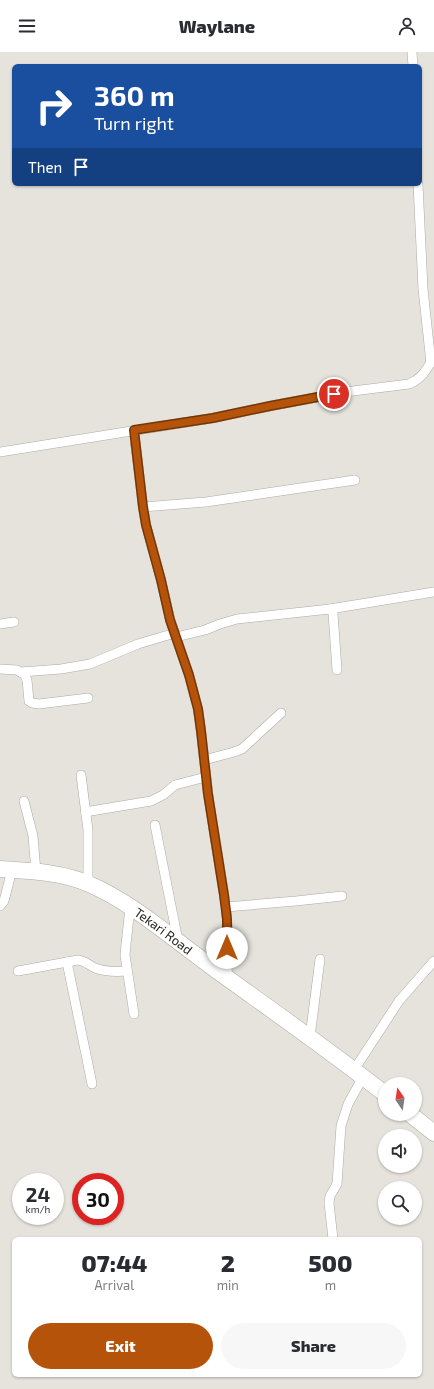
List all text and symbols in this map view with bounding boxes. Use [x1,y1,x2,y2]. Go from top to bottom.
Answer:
icon: menu [16,15,38,37]
text: Waylane [179,15,255,37]
icon: person [396,15,418,37]
text: 360 m [94,78,175,112]
icon: right [28,80,80,132]
text: Turn right [94,112,174,134]
icon: arrive [70,156,92,178]
text: Then [28,158,62,176]
pin [317,377,351,411]
icon: arrive [323,383,345,405]
street label: Tekari Road [132,904,196,958]
position arrow [206,927,248,969]
north arrow [378,1077,422,1121]
map controls [378,1077,422,1225]
button: sound [378,1129,422,1173]
speed limit sign: 30 [72,1173,124,1225]
button: search [378,1181,422,1225]
text: 24 [26,1182,50,1206]
text: km/h [26,1203,50,1215]
text: 07:44 [81,1248,147,1277]
text: 2 [221,1248,235,1277]
text: 500 [308,1248,353,1277]
text: Arrival [95,1277,134,1293]
text: min [217,1277,239,1293]
text: m [325,1277,336,1293]
button: Exit [28,1323,213,1369]
button: Share [221,1323,406,1369]

